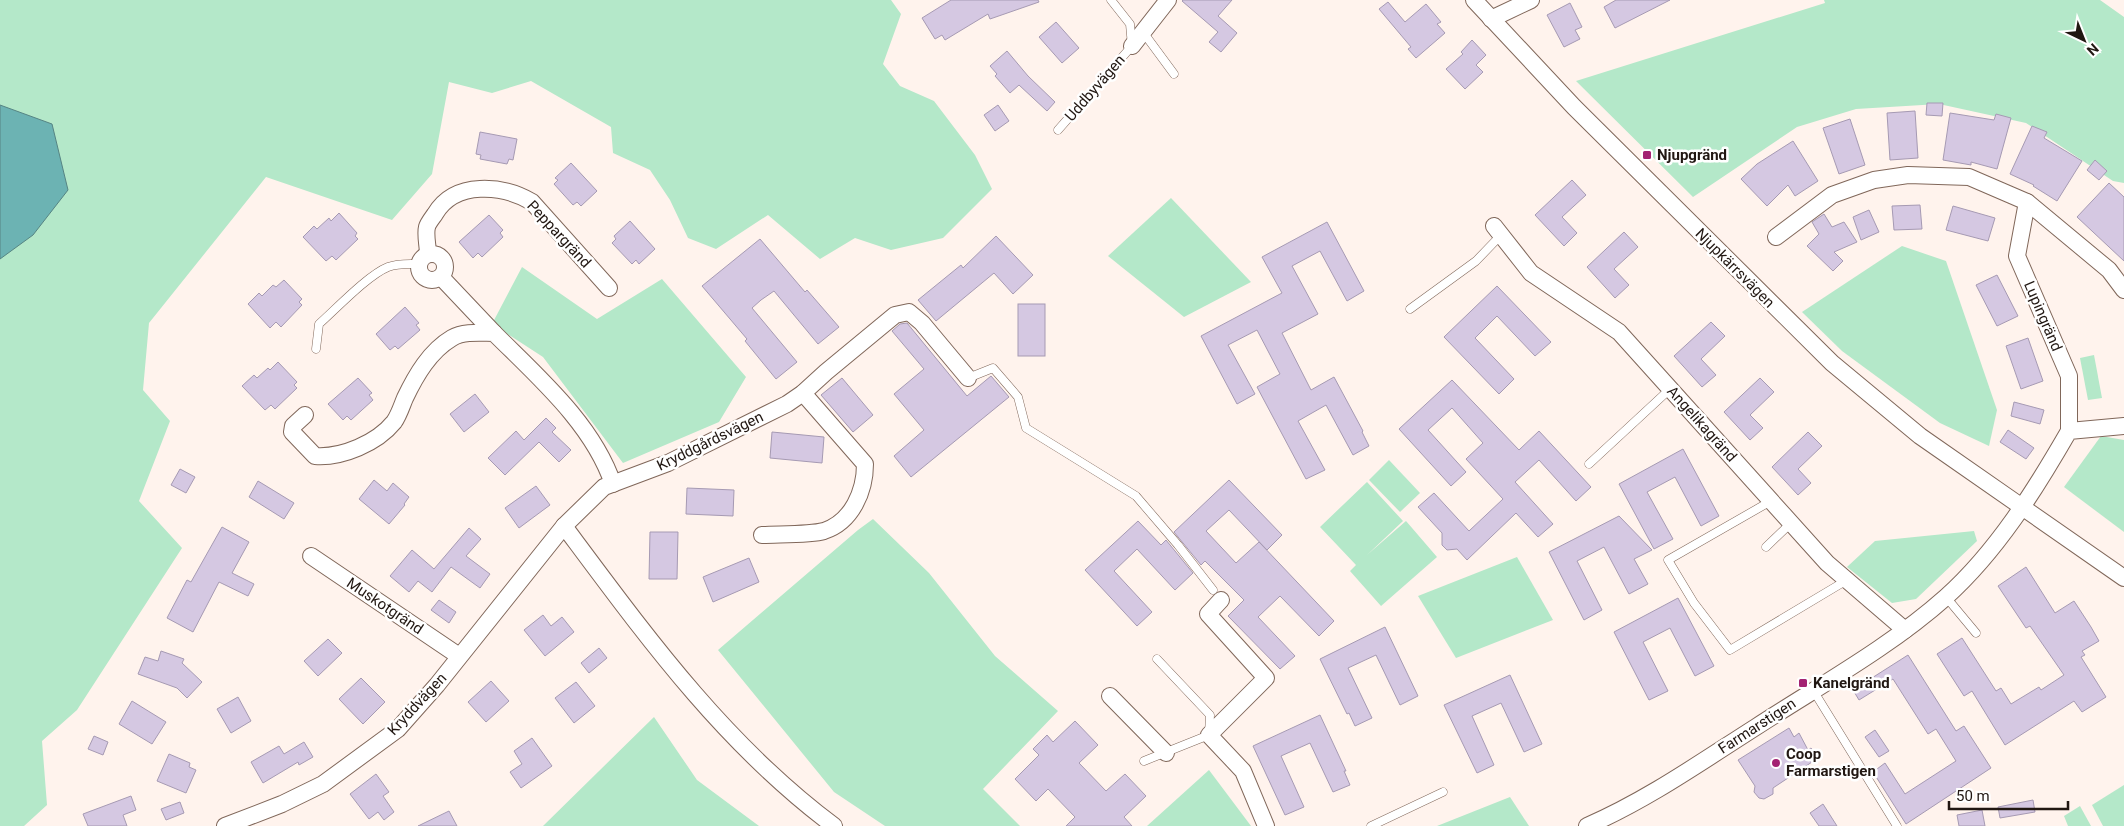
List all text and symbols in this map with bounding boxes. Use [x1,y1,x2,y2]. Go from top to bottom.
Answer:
north arrow [2059,15,2109,65]
text: N [2084,40,2102,59]
street label: Uddbyvägen [1061,51,1129,125]
place label: Njupgränd [1657,146,1727,164]
marker: Njupgränd [1641,149,1653,161]
street label: Peppargränd [523,197,595,271]
street label: Njupkärrsvägen [1692,225,1778,311]
street label: Lupingränd [2020,278,2066,354]
street label: Angelikagränd [1663,382,1741,466]
street label: Kryddgårdsvägen [654,407,766,475]
street label: Muskotgränd [343,574,427,638]
street label: Kryddvägen [384,669,450,739]
place label: Kanelgränd [1813,674,1890,692]
marker: Kanelgränd [1797,677,1809,689]
street label: Farmarstigen [1715,694,1799,758]
place label: Coop Farmarstigen [1786,745,1876,780]
marker: Coop Farmarstigen [1770,757,1782,769]
scale bar [1949,778,2068,810]
text: 50 m [1956,787,1990,805]

